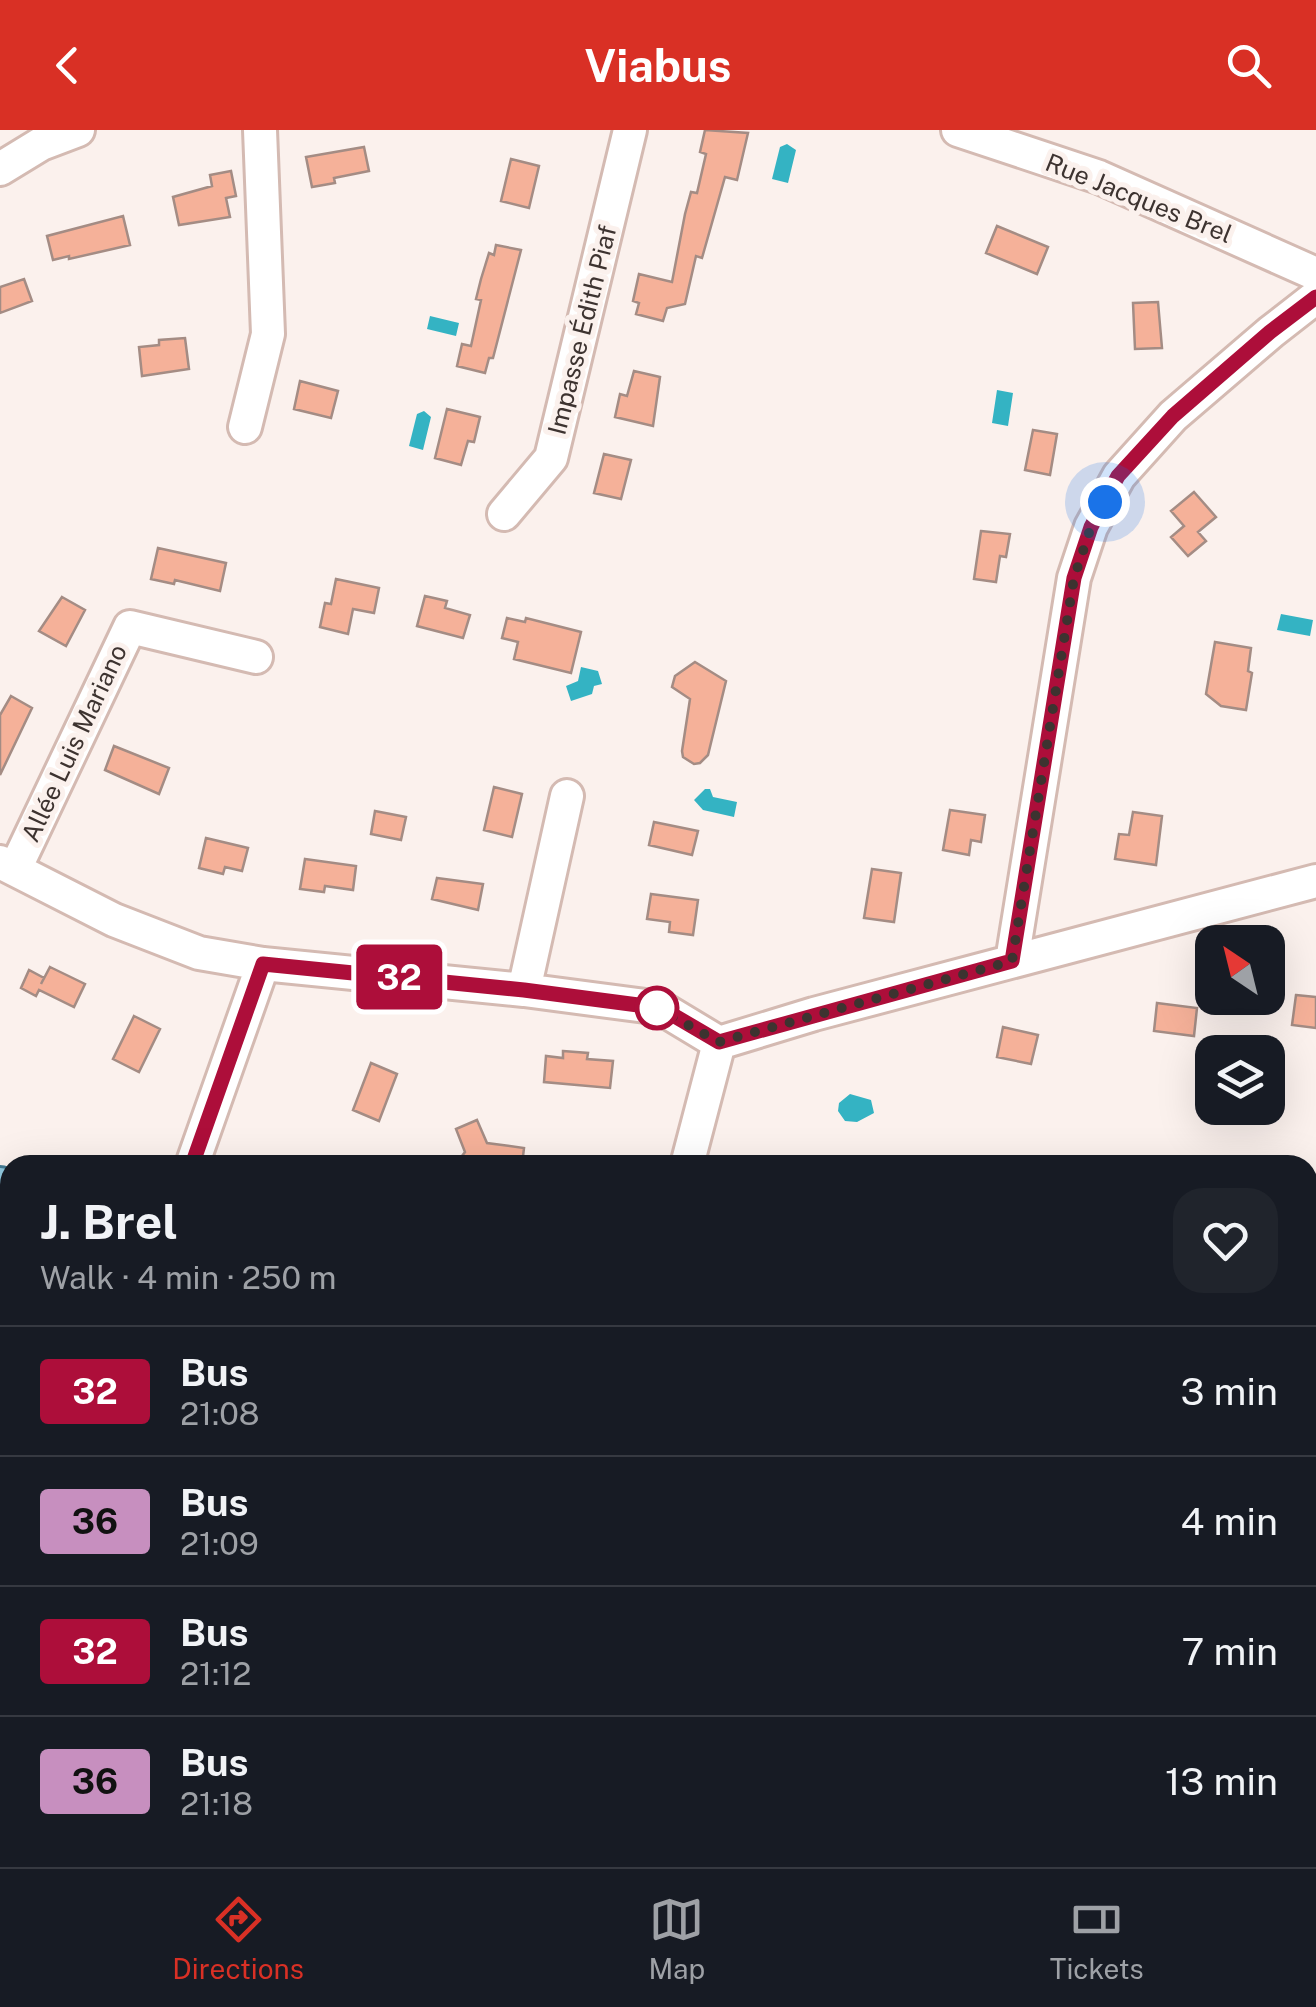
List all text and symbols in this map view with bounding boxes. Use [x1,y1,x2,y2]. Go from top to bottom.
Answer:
icon: back [40,38,95,93]
icon: search [1221,38,1276,93]
text: Viabus [585,39,731,92]
street label: Rue Jacques Brel [1041,147,1237,249]
street label: Impasse Édith Piaf [541,222,623,438]
your location [1080,477,1130,527]
street label: Allée Luis Mariano [15,640,133,846]
north arrow [1195,925,1285,1015]
map controls [1195,925,1285,1125]
line badge: 32 [354,944,444,1010]
text: 32 [376,957,422,998]
unlabelled marker [636,987,678,1029]
button: layers [1195,1035,1285,1125]
button: heart [1173,1188,1278,1293]
text: J. Brel [40,1193,178,1250]
text: Walk · 4 min · 250 m [40,1259,336,1296]
text: Bus [180,1350,249,1395]
text: 3 min [1180,1369,1278,1414]
text: 32 [72,1371,118,1412]
text: 21:08 [180,1395,259,1432]
text: Bus [180,1480,249,1525]
text: 4 min [1180,1499,1278,1544]
text: 36 [72,1501,118,1542]
text: 21:09 [180,1525,259,1562]
text: Bus [180,1610,249,1655]
text: 7 min [1181,1629,1278,1674]
text: 32 [72,1631,118,1672]
text: 21:12 [180,1655,251,1692]
text: Bus [180,1740,249,1785]
text: 13 min [1165,1759,1278,1804]
text: 36 [72,1761,118,1802]
text: 21:18 [180,1785,253,1822]
tab: Directions [172,1892,304,1985]
tab: Map [648,1892,705,1985]
tab: Tickets [1050,1892,1144,1985]

